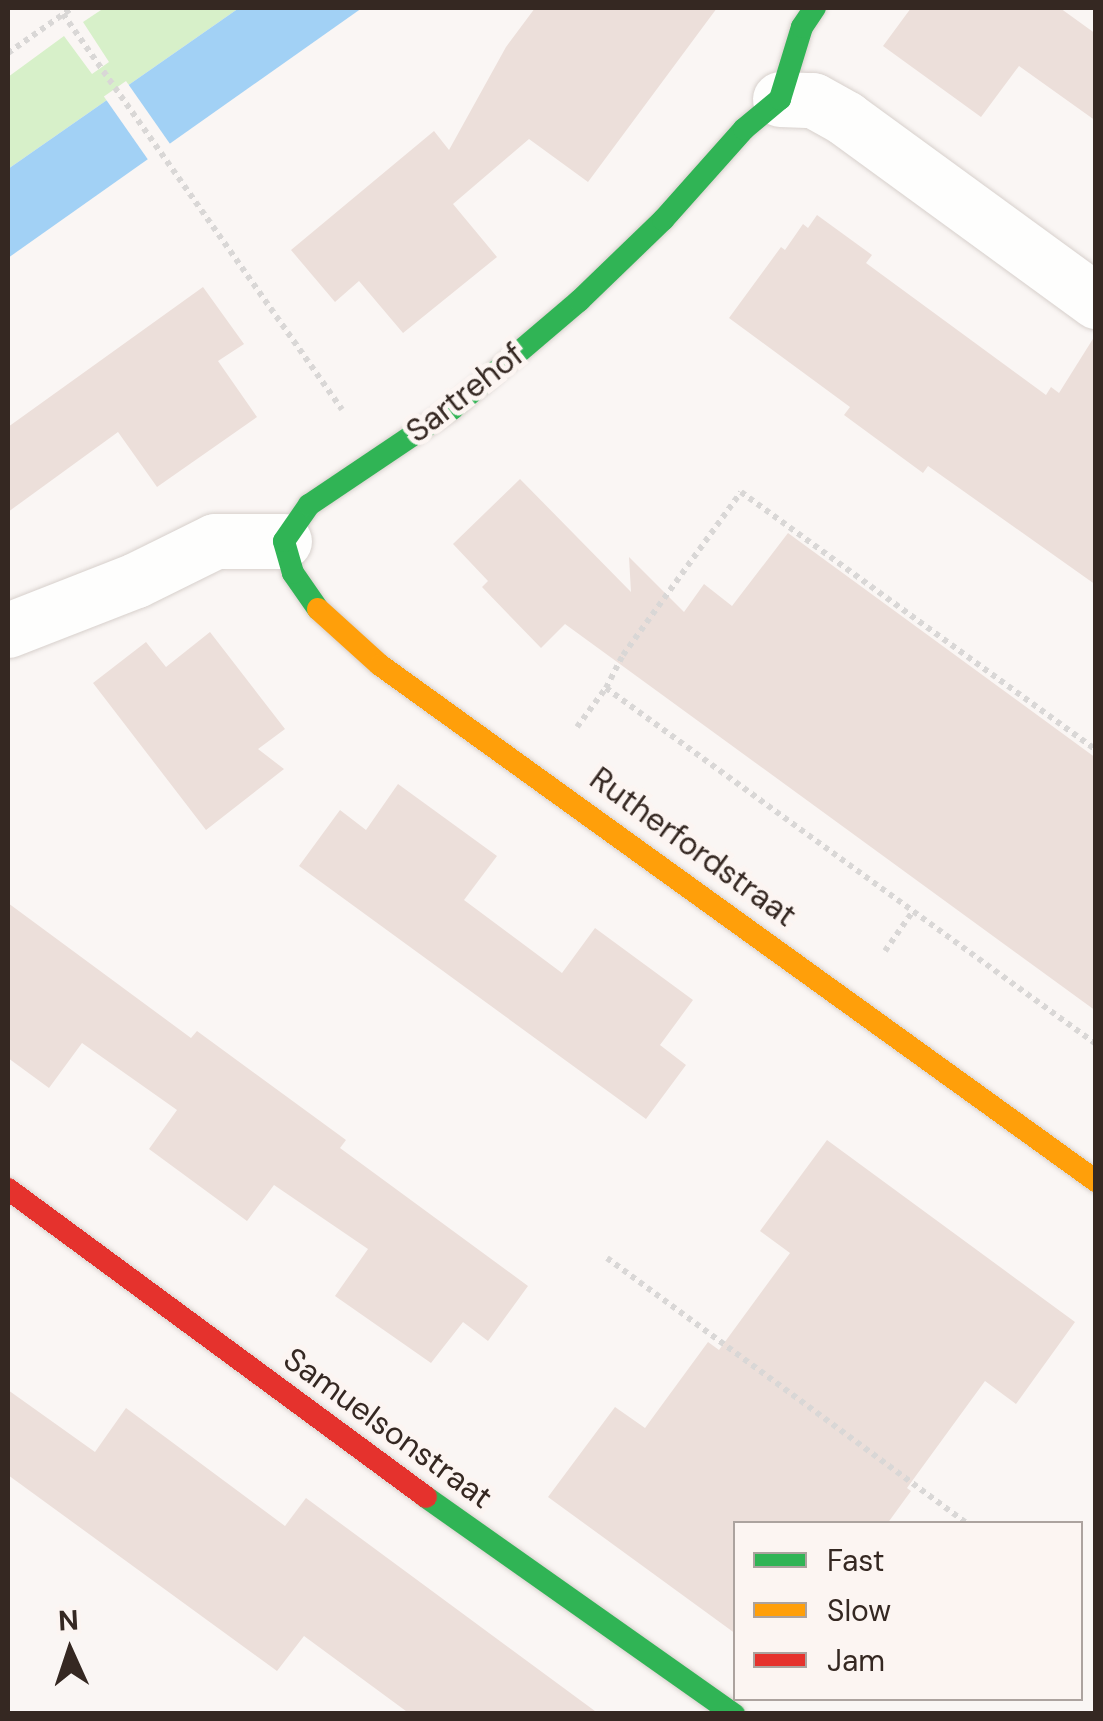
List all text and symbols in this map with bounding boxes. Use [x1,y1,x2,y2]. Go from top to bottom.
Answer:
street label: Sartrehof [399,335,531,451]
street label: Rutherfordstraat [582,759,804,935]
street label: Samuelsonstraat [276,1340,500,1516]
legend [733,1521,1083,1701]
text: Fast [827,1541,885,1580]
text: Slow [827,1591,891,1630]
north arrow [20,1601,120,1701]
text: N [57,1602,80,1640]
text: Jam [827,1641,885,1680]

